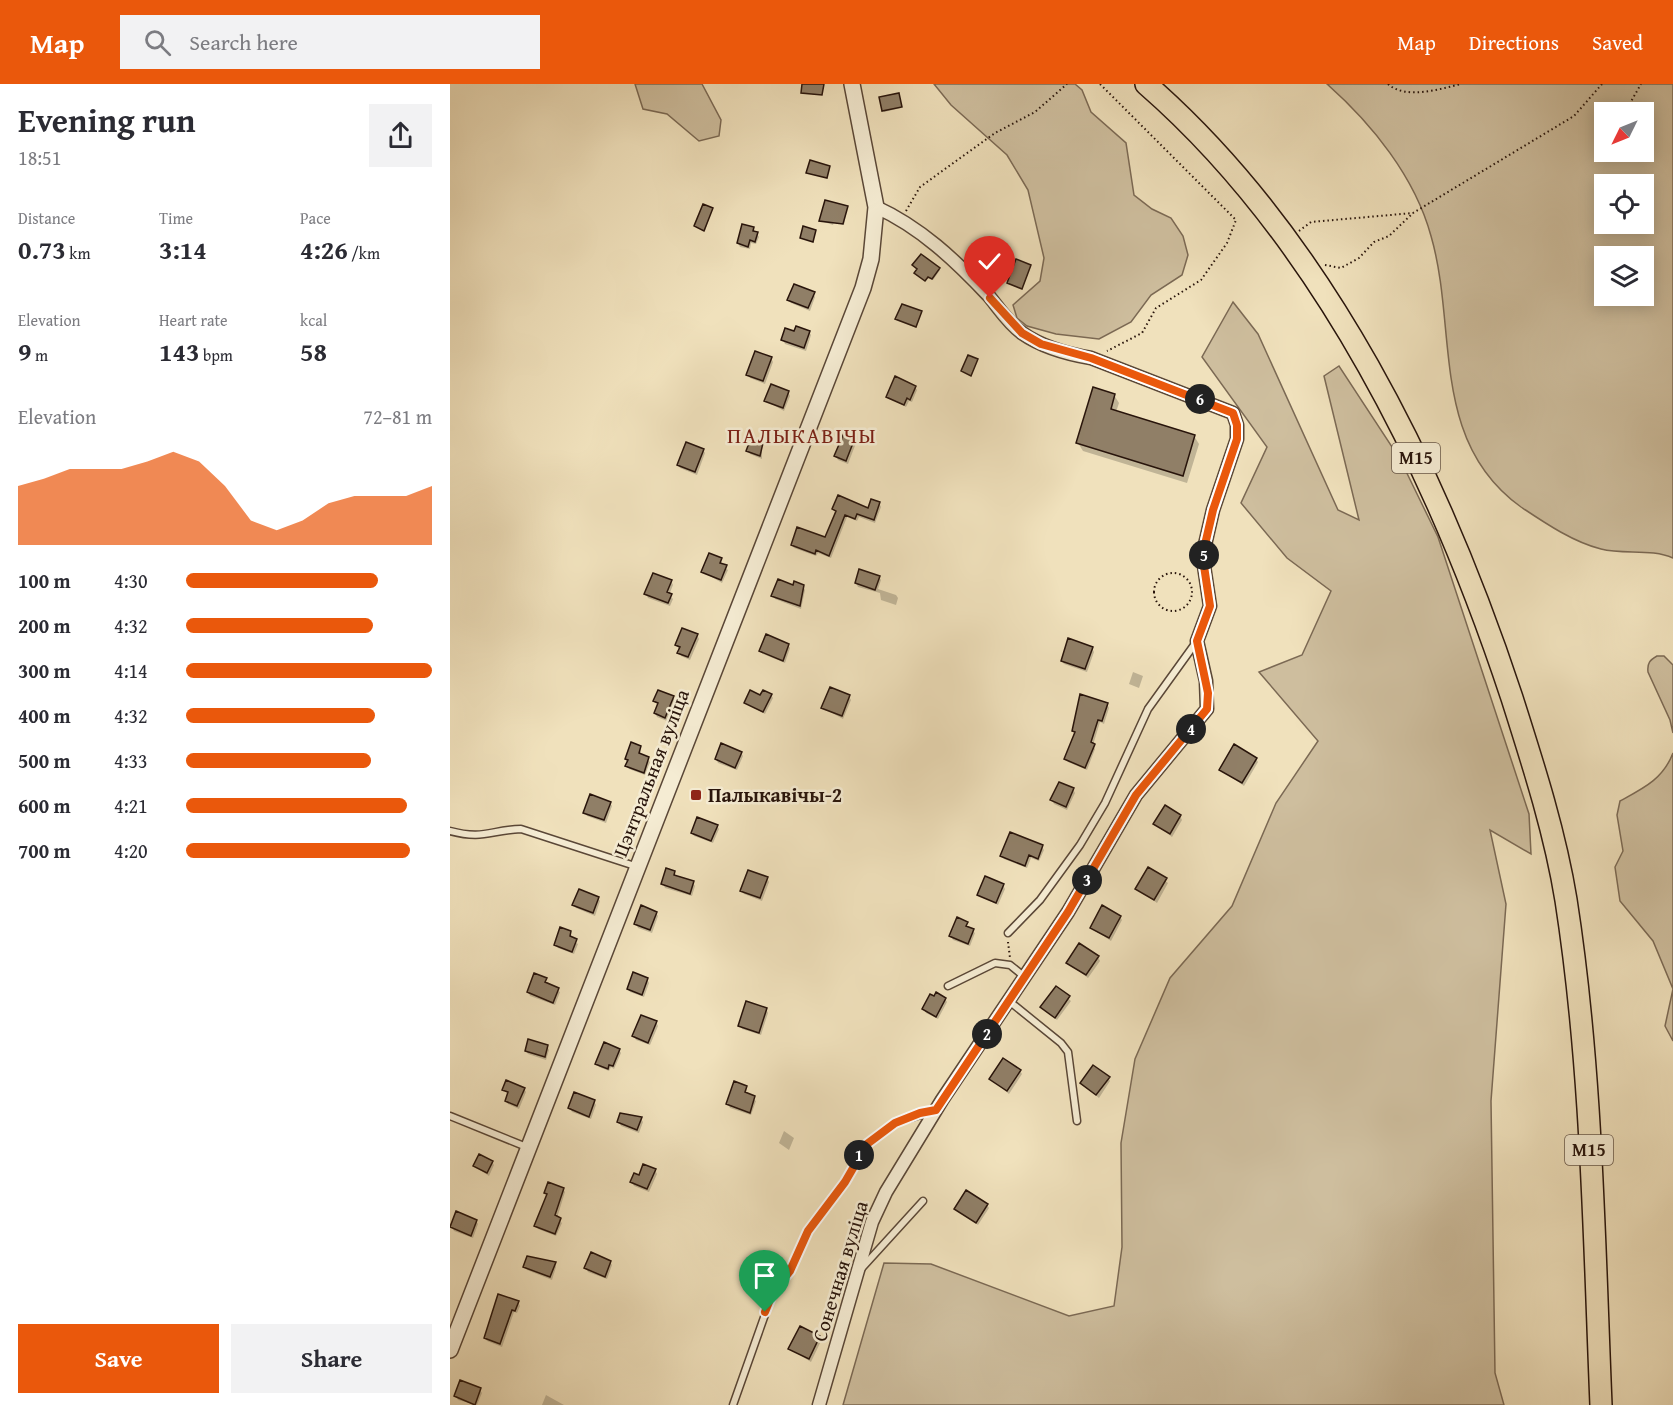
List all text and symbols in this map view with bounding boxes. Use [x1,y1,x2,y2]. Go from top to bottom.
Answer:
search box [120,15,540,69]
text: Map [30,22,84,63]
icon: search [141,26,174,59]
text: Search here [189,26,298,58]
text: Map [1397,27,1436,58]
text: Directions [1469,27,1559,58]
text: Saved [1592,27,1643,58]
text: Evening run [18,96,195,144]
north arrow [1594,102,1654,162]
map controls [1594,102,1654,306]
button: share [369,104,432,167]
text: 18:51 [18,143,61,172]
button: locate [1594,174,1654,234]
text: Distance [18,206,75,230]
text: Time [159,206,193,230]
text: Pace [300,206,331,230]
text: 0.73 [18,230,66,269]
text: 3:14 [159,230,207,269]
text: 4:26 [300,230,348,269]
pin [964,236,1015,298]
text: km [66,241,90,265]
text: /km [348,241,380,265]
icon: check [973,245,1006,278]
button: layers [1594,246,1654,306]
text: Elevation [18,308,81,332]
text: Heart rate [159,308,228,332]
text: kcal [300,308,327,332]
text: 9 [18,332,31,371]
text: 143 [159,332,199,371]
text: 58 [300,332,327,371]
text: m [31,343,48,367]
text: bpm [199,343,233,367]
pin: 6 [1185,384,1215,414]
text: 6 [1196,387,1204,411]
text: Elevation [18,402,96,431]
text: 72–81 m [363,402,432,431]
district label: ПАЛЫКАВІЧЫ [727,419,877,451]
road number: М15 [1392,443,1440,473]
pin: 5 [1189,540,1219,570]
text: 5 [1200,543,1208,567]
text: 100 m [18,566,71,595]
text: 4:30 [114,566,148,595]
text: 200 m [18,611,71,640]
text: 4:32 [114,611,148,640]
text: 300 m [18,656,71,685]
text: 4:14 [114,656,148,685]
street label: Цэнтральная вуліца [605,684,696,861]
text: 400 m [18,701,71,730]
text: 4:32 [114,701,148,730]
pin: 4 [1176,714,1206,744]
text: 4 [1187,717,1195,741]
text: 500 m [18,746,71,775]
text: 4:33 [114,746,148,775]
place label: Палыкавічы-2 [708,780,842,809]
marker: Палыкавічы-2 [689,788,703,802]
text: 600 m [18,791,71,820]
text: 4:21 [114,791,148,820]
text: 700 m [18,836,71,865]
text: 4:20 [114,836,148,865]
pin: 3 [1072,865,1102,895]
text: 3 [1083,868,1091,892]
pin: 2 [972,1019,1002,1049]
text: 2 [983,1022,991,1046]
road number: М15 [1565,1135,1613,1165]
pin: 1 [844,1140,874,1170]
text: 1 [855,1143,863,1167]
street label: Сонечная вуліца [804,1196,875,1345]
pin [739,1250,790,1312]
icon: arrive [748,1259,781,1292]
button: Save [18,1324,219,1393]
button: Share [231,1324,432,1393]

